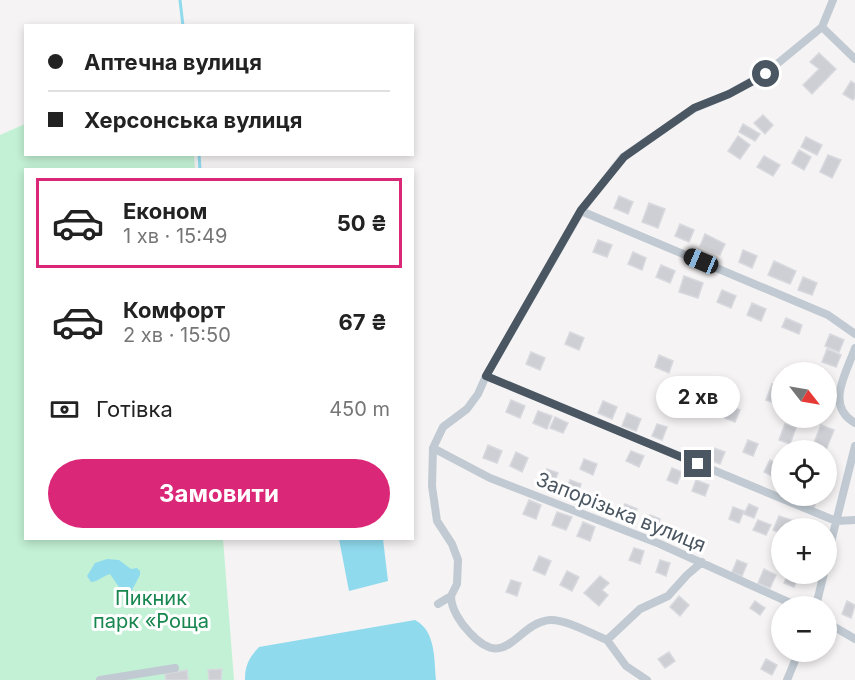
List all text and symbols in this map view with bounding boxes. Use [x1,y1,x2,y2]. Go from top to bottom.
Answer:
text: Аптечна вулиця [84,49,262,75]
route start [752,60,779,87]
text: Херсонська вулиця [84,107,303,133]
icon: car [51,196,105,250]
text: Економ [123,198,207,224]
text: 50 ₴ [337,210,387,236]
text: 1 хв · 15:49 [123,224,227,248]
car [681,246,721,276]
icon: car [51,295,105,349]
text: Комфорт [123,297,225,323]
text: 67 ₴ [338,309,387,335]
text: 2 хв · 15:50 [123,323,231,347]
north arrow [771,362,837,428]
map controls [771,362,837,662]
callout: 2 хв [656,377,740,419]
text: 2 хв [678,385,718,409]
icon: cash [48,393,81,426]
text: Готівка [96,396,173,422]
text: 450 m [329,397,390,421]
button: locate [771,440,837,506]
route end [684,450,711,477]
button: Замовити [48,459,390,528]
street label: Запорізька вулиця [533,467,709,557]
button: + [771,518,837,584]
park label: Пикник парк «Роща [93,586,209,633]
button: − [771,596,837,662]

